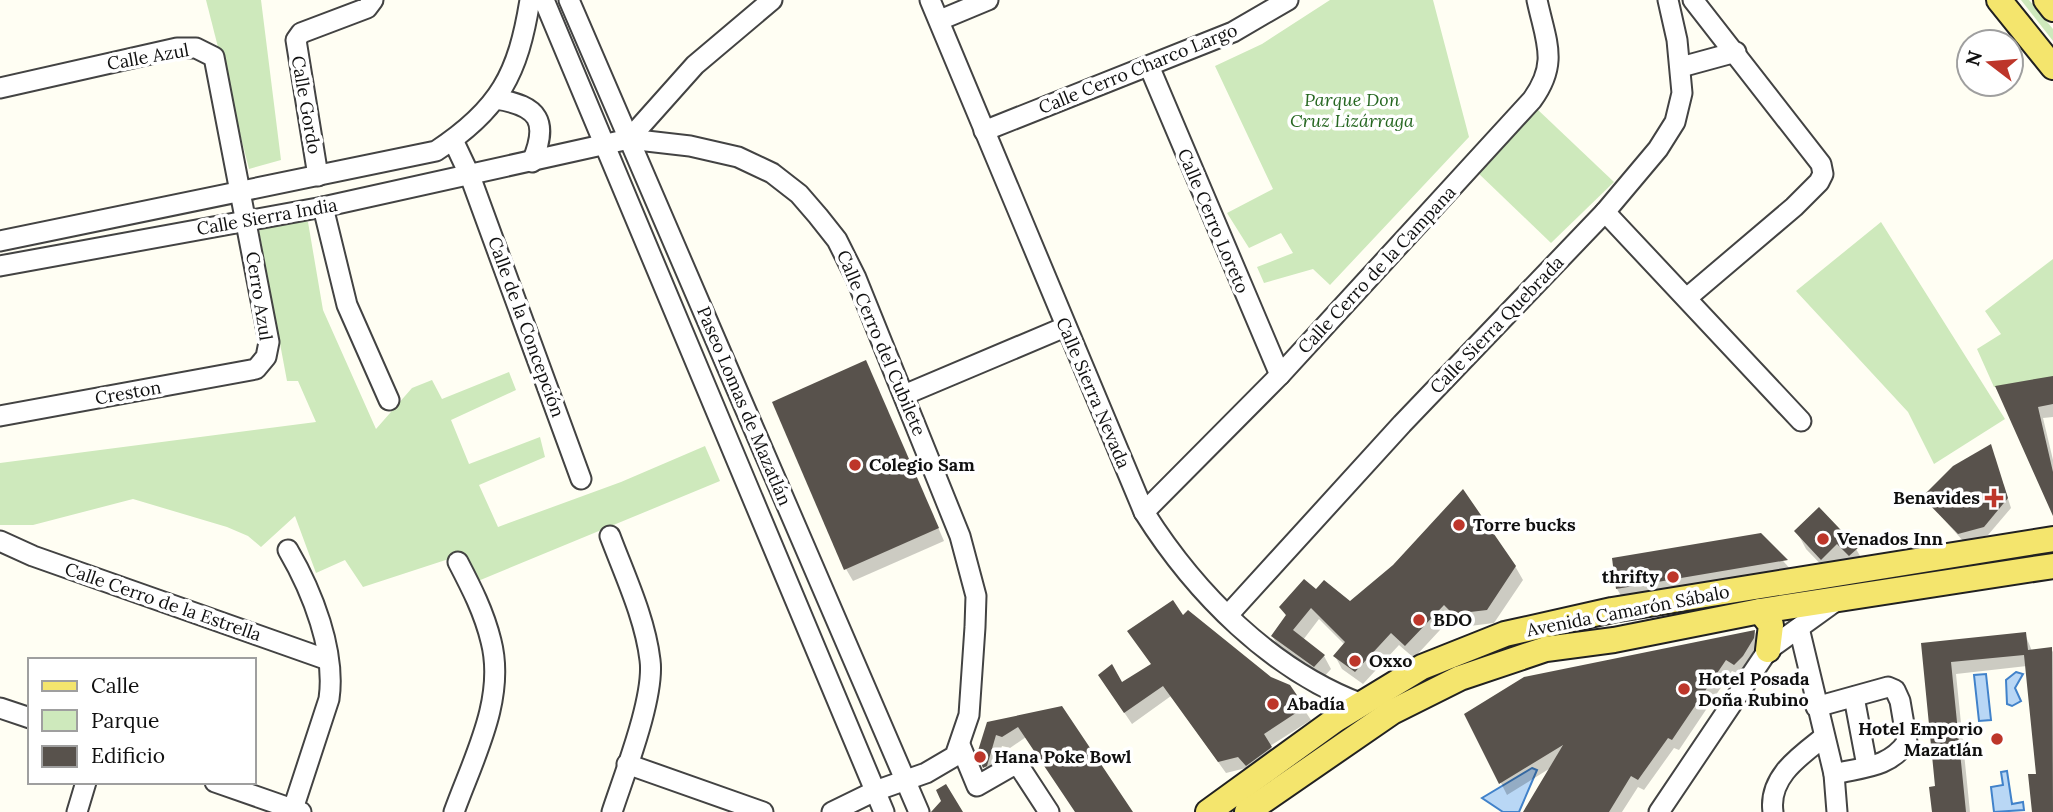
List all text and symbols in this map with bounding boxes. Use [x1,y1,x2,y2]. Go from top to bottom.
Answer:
street label: Calle Cerro Charco Largo [1035,18,1241,119]
north arrow [1955,28,2025,98]
street label: Calle Azul [105,38,191,75]
text: N [1960,48,1987,69]
street label: Calle Gordo [287,54,326,156]
park label: Parque Don Cruz Lizárraga [1290,88,1414,132]
street label: Calle Cerro Loreto [1173,145,1254,297]
street label: Calle Cerro de la Campana [1293,181,1461,359]
street label: Calle Sierra India [195,193,339,240]
street label: Calle de la Concepción [483,233,570,420]
street label: Calle Cerro del Cubilete [832,246,931,439]
street label: Cerro Azul [241,250,278,342]
street label: Calle Sierra Quebrada [1425,251,1568,398]
street label: Paseo Lomas de Mazatlán [692,303,797,509]
street label: Calle Sierra Nevada [1051,314,1136,472]
street label: Creston [93,375,163,410]
place label: Colegio Sam [869,453,975,476]
marker: Colegio Sam [847,457,863,473]
place label: Benavides [1893,486,1980,509]
marker: Benavides [1986,490,2002,506]
place label: Torre bucks [1473,513,1576,536]
marker: Torre bucks [1451,517,1467,533]
place label: Venados Inn [1837,527,1944,550]
marker: Venados Inn [1815,531,1831,547]
street label: Calle Cerro de la Estrella [62,557,264,646]
place label: thrifty [1602,565,1659,588]
marker: thrifty [1665,569,1681,585]
street label: Avenida Camarón Sábalo [1524,580,1731,642]
place label: BDO [1433,608,1472,631]
marker: BDO [1411,612,1427,628]
place label: Oxxo [1369,649,1412,672]
marker: Oxxo [1347,653,1363,669]
legend [28,658,256,784]
place label: Hotel Posada Doña Rubino [1698,667,1810,711]
text: Calle [91,672,139,699]
marker: Hotel Posada Doña Rubino [1676,681,1692,697]
place label: Abadía [1287,692,1345,715]
marker: Abadía [1265,696,1281,712]
text: Parque [91,707,159,734]
place label: Hotel Emporio Mazatlán [1858,717,1984,761]
marker: Hotel Emporio Mazatlán [1989,731,2005,747]
text: Edificio [91,742,165,769]
place label: Hana Poke Bowl [994,745,1132,768]
marker: Hana Poke Bowl [972,749,988,765]

